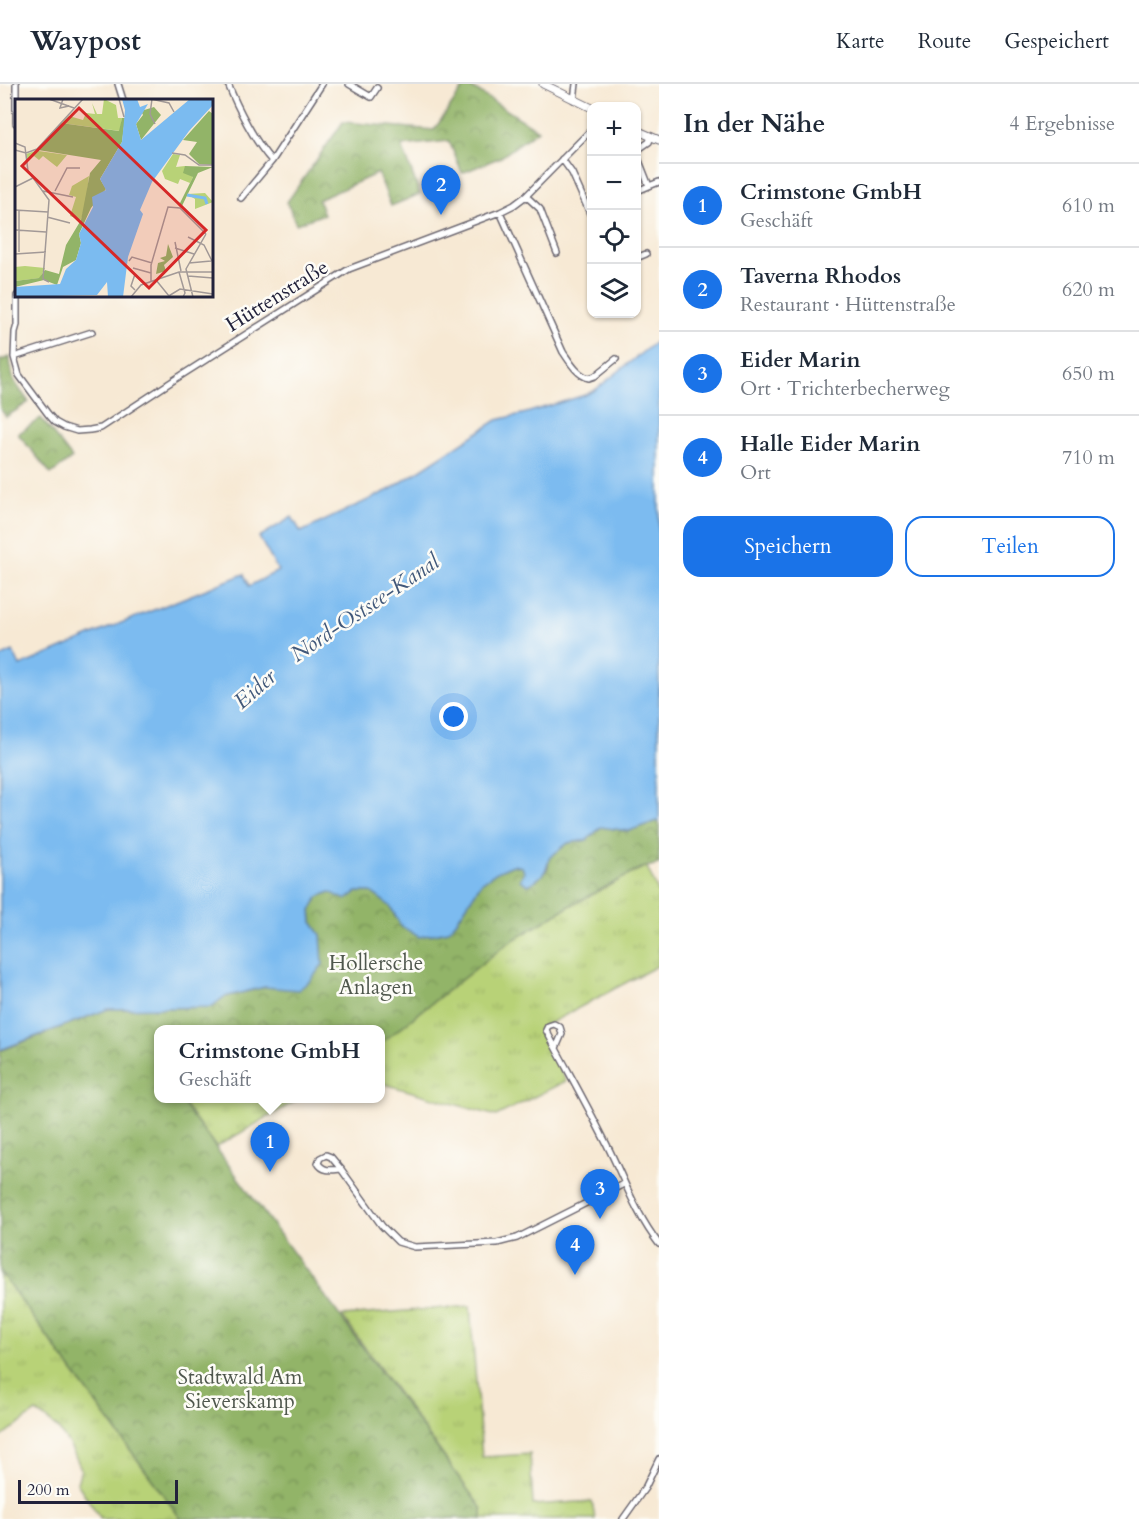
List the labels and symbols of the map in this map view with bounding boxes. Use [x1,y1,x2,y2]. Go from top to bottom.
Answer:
inset map [15,99,213,297]
pin: 2 [422,166,460,215]
street label: Hüttenstraße [220,253,334,339]
water label: Nord-Ostsee-Kanal [285,546,446,669]
water label: Eider [227,662,283,716]
your location [439,702,468,731]
park label: Hollersche Anlagen [329,949,423,1002]
pin: 1 [250,1122,290,1172]
pin: 3 [580,1170,620,1219]
pin: 4 [556,1226,594,1275]
park label: Stadtwald Am Sieverskamp [178,1363,303,1416]
scale bar [18,1477,178,1504]

